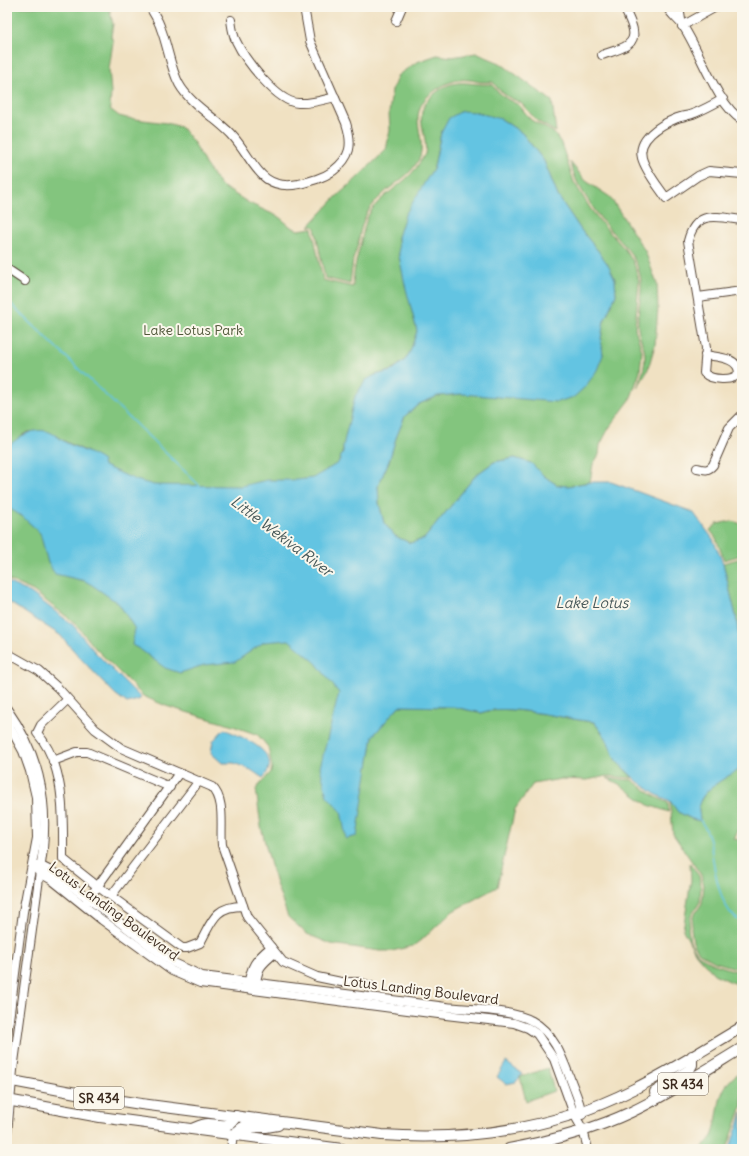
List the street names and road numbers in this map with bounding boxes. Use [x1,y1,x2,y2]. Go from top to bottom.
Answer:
street label: Lotus Landing Boulevard [45,858,183,964]
street label: Lotus Landing Boulevard [342,972,500,1008]
road number: SR 434 [658,1073,708,1095]
road number: SR 434 [74,1087,124,1109]

